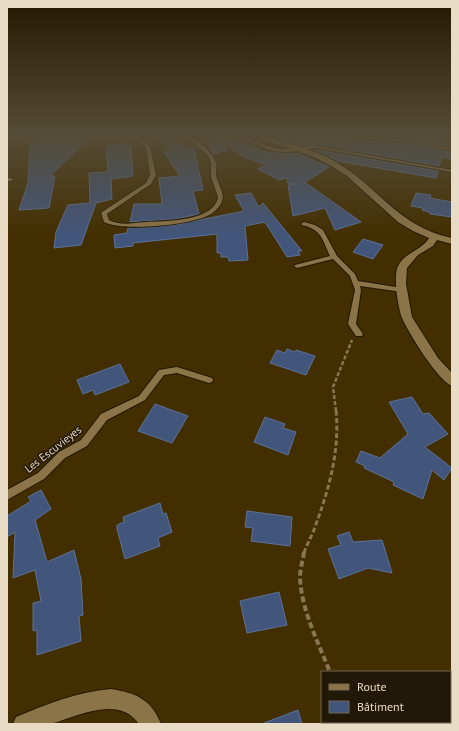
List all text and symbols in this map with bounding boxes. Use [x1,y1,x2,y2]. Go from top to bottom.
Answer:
street label: Les Escuvieyes [22,422,85,476]
legend [321,671,451,723]
text: Route [357,679,387,694]
text: Bâtiment [357,699,404,714]

